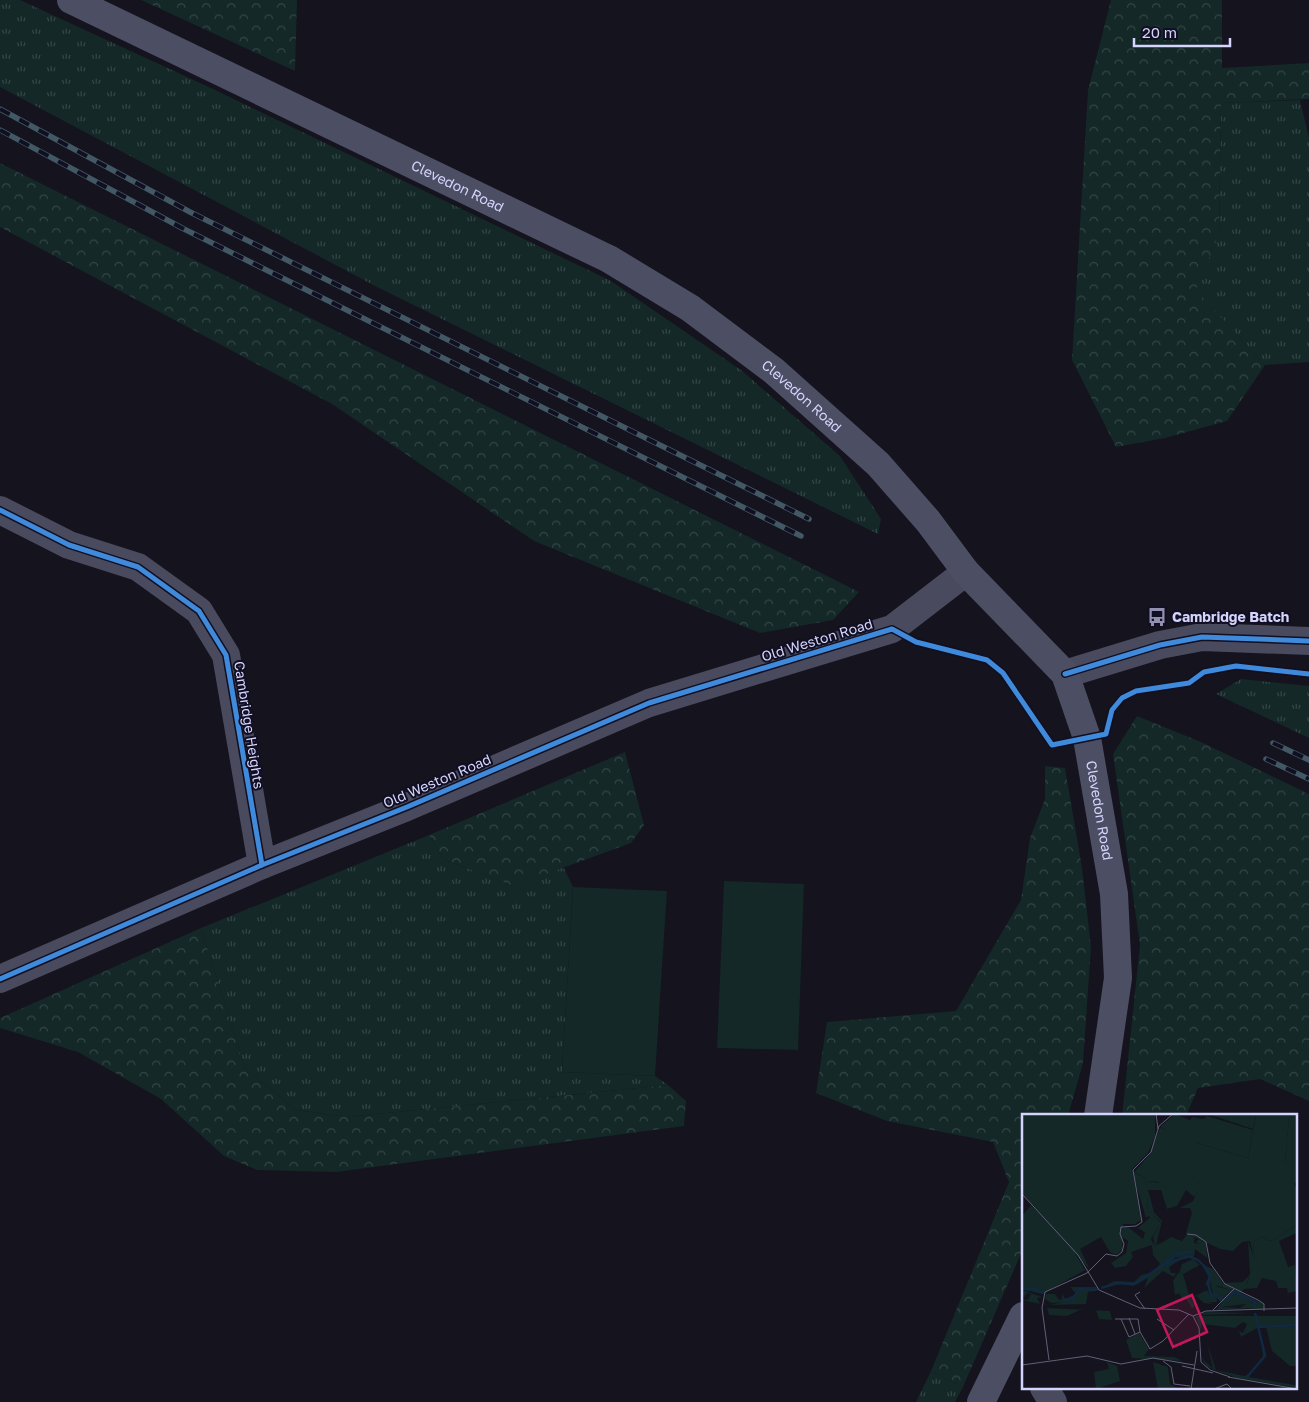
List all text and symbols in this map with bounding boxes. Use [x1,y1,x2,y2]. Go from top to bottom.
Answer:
scale bar [1134,15,1230,47]
text: 20 m [1142,23,1177,41]
street label: Clevedon Road [409,156,507,215]
street label: Clevedon Road [759,356,845,435]
bus stop icon: Cambridge Batch [1146,606,1168,628]
place label: Cambridge Batch [1172,608,1289,625]
street label: Old Weston Road [759,614,875,665]
street label: Cambridge Heights [231,660,268,790]
street label: Old Weston Road [380,750,493,811]
street label: Clevedon Road [1083,759,1117,861]
inset map [1022,1114,1296,1390]

